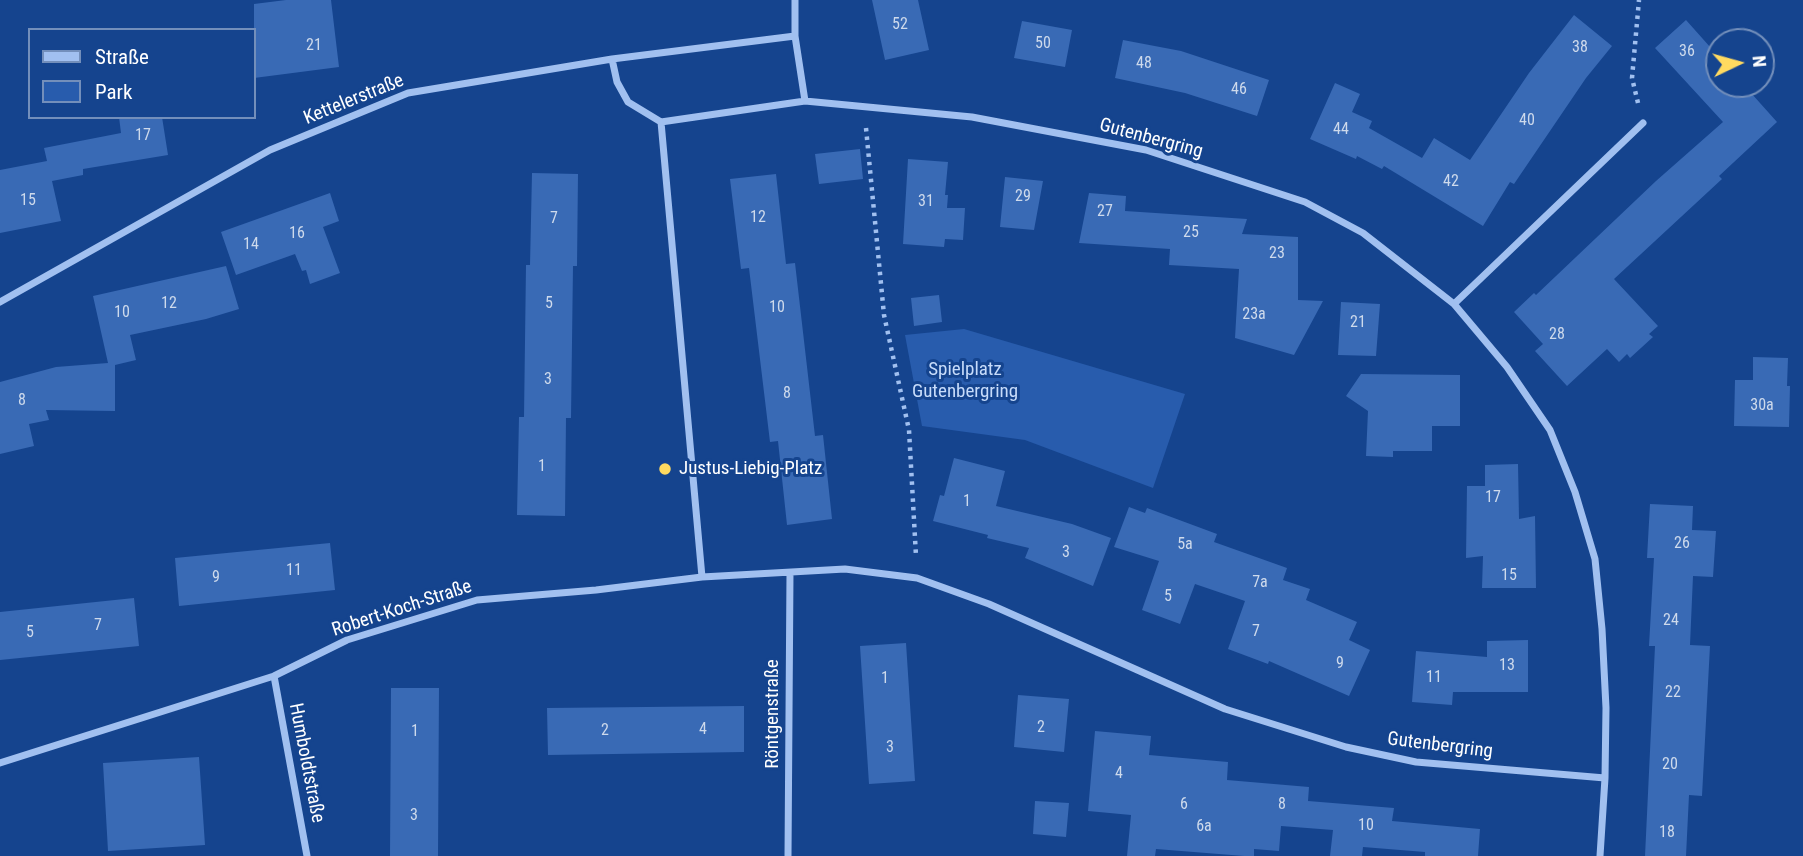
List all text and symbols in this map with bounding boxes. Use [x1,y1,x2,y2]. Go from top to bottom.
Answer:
house number: 52 [892,15,908,35]
legend [28,28,256,119]
north arrow [1705,28,1775,98]
house number: 50 [1035,34,1051,54]
house number: 21 [306,36,322,56]
house number: 38 [1572,38,1588,58]
house number: 36 [1679,42,1695,62]
text: Straße [95,45,149,69]
house number: 48 [1136,54,1152,74]
text: N [1747,54,1771,68]
street label: Kettelerstraße [301,70,407,130]
text: Park [95,80,132,104]
house number: 46 [1231,80,1247,100]
house number: 40 [1519,111,1535,131]
street label: Gutenbergring [1097,114,1205,164]
house number: 44 [1333,120,1349,140]
house number: 17 [135,126,151,146]
house number: 42 [1443,172,1459,192]
house number: 29 [1015,187,1031,207]
house number: 15 [20,191,36,211]
house number: 31 [918,192,934,212]
house number: 27 [1097,202,1113,222]
house number: 12 [750,208,766,228]
house number: 7 [550,209,558,229]
house number: 25 [1183,223,1199,243]
house number: 16 [289,224,305,244]
house number: 14 [243,235,259,255]
house number: 23 [1269,244,1285,264]
house number: 12 [161,294,177,314]
house number: 5 [545,294,553,314]
house number: 10 [769,298,785,318]
house number: 10 [114,303,130,323]
house number: 23a [1242,305,1266,325]
house number: 21 [1350,313,1366,333]
house number: 28 [1549,325,1565,345]
park label: Spielplatz Gutenbergring [912,359,1018,403]
house number: 3 [544,370,552,390]
house number: 8 [783,384,791,404]
house number: 8 [18,391,26,411]
house number: 30a [1750,396,1774,416]
house number: 1 [538,457,546,477]
place label: Justus-Liebig-Platz [679,458,822,480]
marker: Justus-Liebig-Platz [657,461,673,477]
house number: 17 [1485,488,1501,508]
house number: 1 [963,492,971,512]
house number: 26 [1674,534,1690,554]
house number: 5a [1177,535,1193,555]
house number: 3 [1062,543,1070,563]
house number: 11 [286,561,302,581]
house number: 15 [1501,566,1517,586]
house number: 9 [212,568,220,588]
house number: 7a [1252,573,1268,593]
street label: Robert-Koch-Straße [329,576,475,642]
house number: 5 [1164,587,1172,607]
house number: 24 [1663,611,1679,631]
house number: 7 [94,616,102,636]
house number: 7 [1252,622,1260,642]
house number: 5 [26,623,34,643]
house number: 9 [1336,654,1344,674]
house number: 13 [1499,656,1515,676]
street label: Röntgenstraße [762,659,784,769]
house number: 11 [1426,668,1442,688]
house number: 1 [881,669,889,689]
house number: 22 [1665,683,1681,703]
street label: Humboldtstraße [283,701,329,825]
house number: 2 [1037,718,1045,738]
house number: 4 [699,720,707,740]
house number: 2 [601,721,609,741]
house number: 1 [411,722,419,742]
street label: Gutenbergring [1386,728,1494,764]
house number: 3 [886,738,894,758]
house number: 20 [1662,755,1678,775]
house number: 4 [1115,764,1123,784]
house number: 6 [1180,795,1188,815]
house number: 8 [1278,795,1286,815]
house number: 3 [410,806,418,826]
house number: 10 [1358,816,1374,836]
house number: 6a [1196,817,1212,837]
house number: 18 [1659,823,1675,843]

